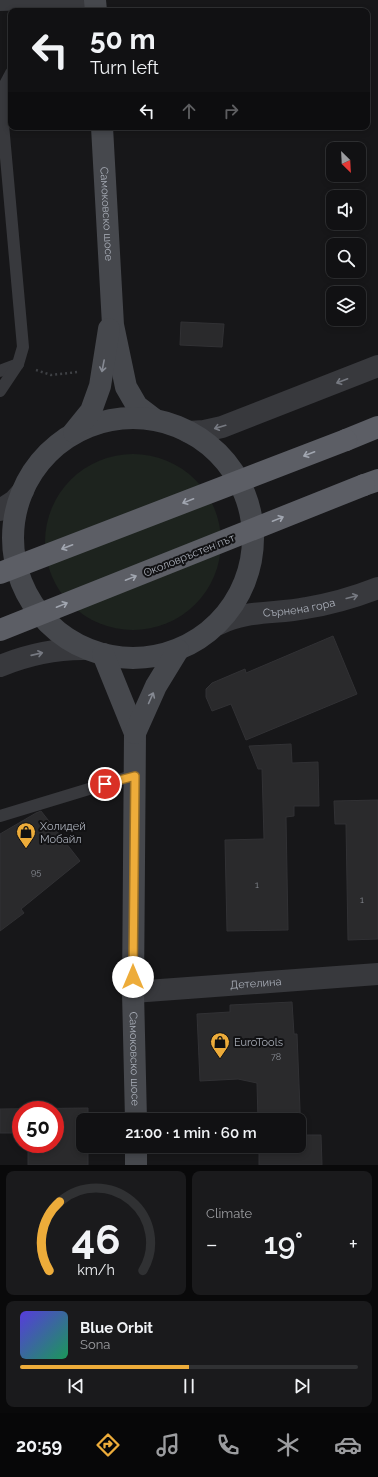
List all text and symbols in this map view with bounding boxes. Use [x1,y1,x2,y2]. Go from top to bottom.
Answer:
text: 50 m [90,23,156,56]
icon: left [24,24,76,76]
text: Turn left [90,57,159,78]
icon: left [136,100,158,122]
icon: ahead [178,100,200,122]
icon: right [220,100,242,122]
north arrow [326,142,366,182]
map controls [326,142,366,326]
street label: Самоковско шосе [97,166,115,262]
button: sound [326,190,366,230]
button: search [326,238,366,278]
button: layers [326,286,366,326]
one-way arrow [99,359,107,372]
one-way arrow [336,377,348,385]
one-way arrow [214,424,227,431]
one-way arrow [304,450,316,458]
one-way arrow [183,498,195,506]
one-way arrow [271,515,283,523]
street label: Околовръстен път [142,531,237,580]
one-way arrow [61,544,73,552]
one-way arrow [124,574,136,581]
one-way arrow [345,593,358,600]
street label: Сърнена гора [262,596,337,620]
one-way arrow [56,601,68,609]
one-way arrow [30,650,43,658]
one-way arrow [148,692,155,704]
pin [88,767,122,801]
icon: arrive [94,773,116,795]
place label: Холидей Мобайл [40,820,86,846]
shop icon: Холидей Мобайл [15,821,37,849]
house number: 95 [31,867,41,877]
house number: 1 [255,880,259,890]
house number: 1 [360,895,364,905]
position arrow [112,956,154,998]
street label: Детелина [229,975,282,992]
street label: Самоковско шосе [126,1011,142,1107]
shop icon: EuroTools [209,1031,231,1059]
place label: EuroTools [234,1036,283,1049]
house number: 78 [271,1052,281,1062]
speed limit sign: 50 [12,1101,64,1153]
text: 21:00 · 1 min · 60 m [125,1124,257,1142]
text: Climate [206,1206,252,1221]
text: 46 [72,1215,120,1264]
text: 19° [264,1226,303,1261]
text: − [206,1231,218,1257]
text: + [349,1231,358,1257]
text: km/h [77,1262,115,1278]
text: Blue Orbit [80,1319,153,1337]
text: Sona [80,1337,110,1352]
icon: previous [65,1375,87,1397]
icon: pause [178,1375,200,1397]
icon: next [291,1375,313,1397]
icon: directions [94,1431,122,1459]
icon: music [154,1431,182,1459]
icon: phone [214,1431,242,1459]
icon: climate [274,1431,302,1459]
icon: car [334,1431,362,1459]
text: 20:59 [16,1435,62,1456]

